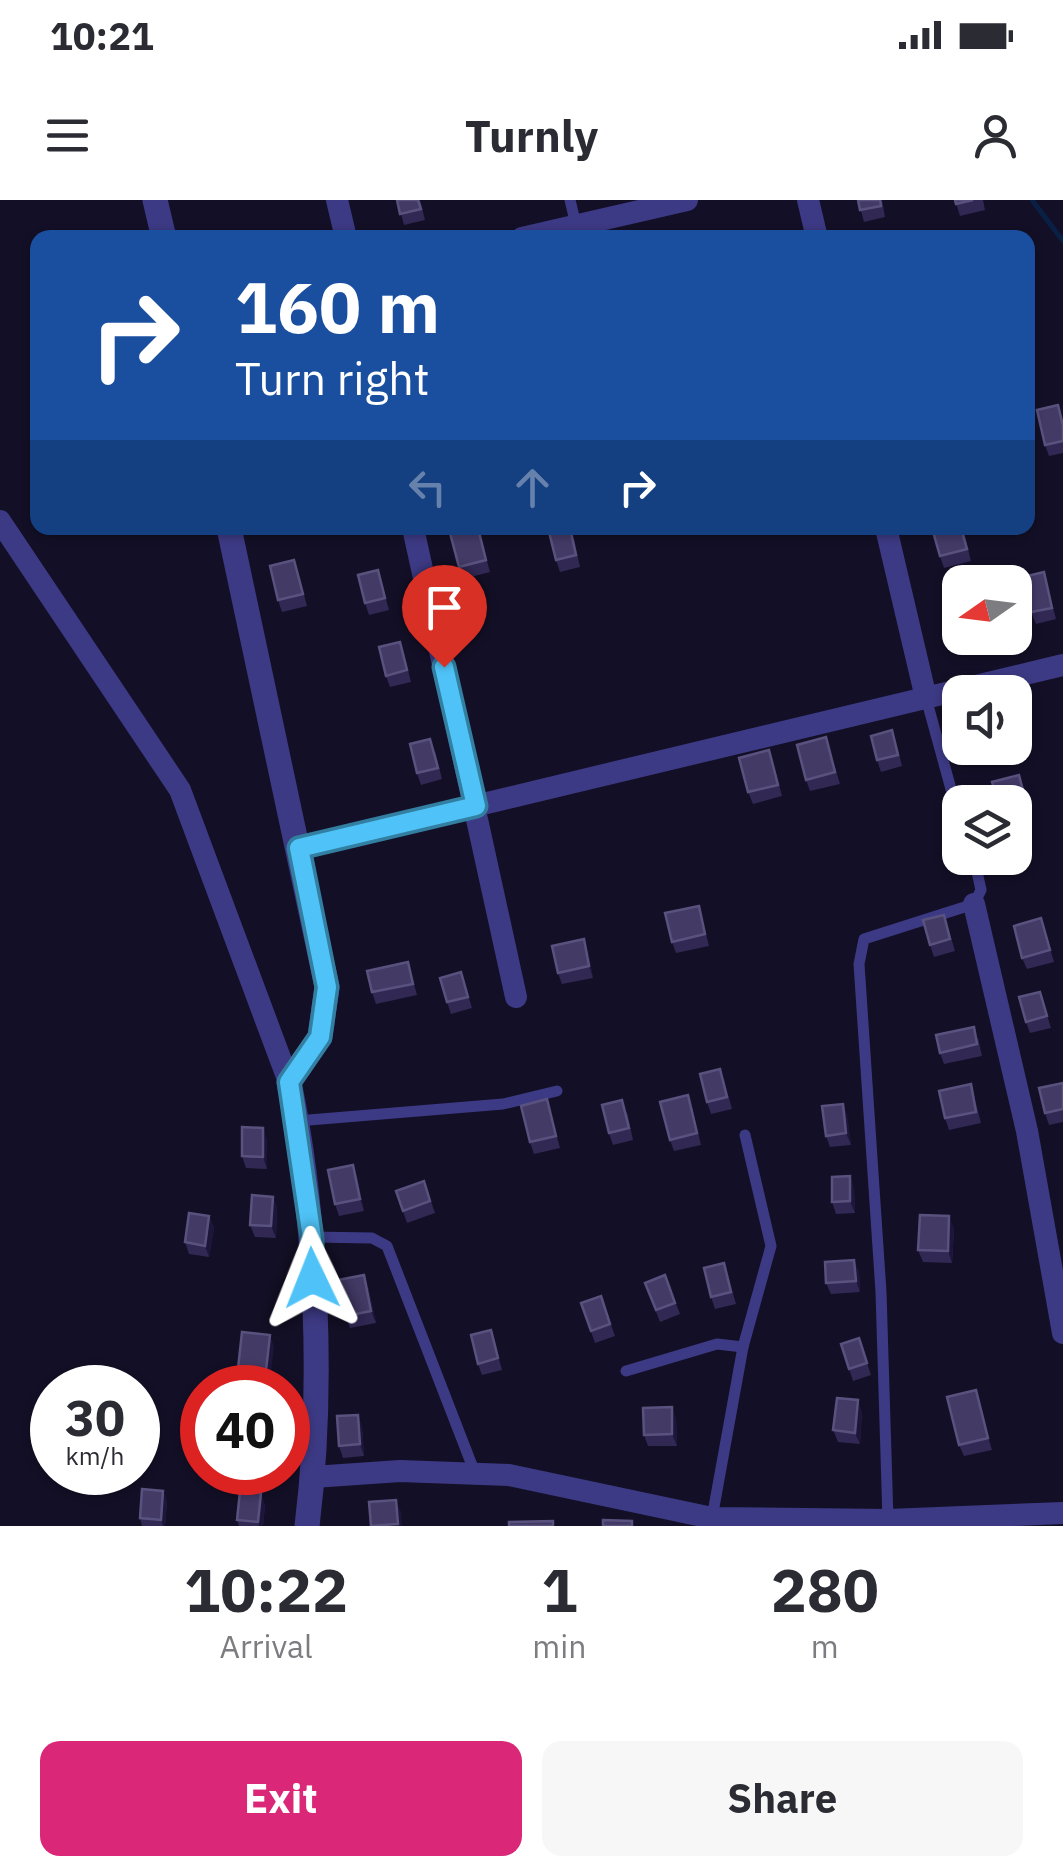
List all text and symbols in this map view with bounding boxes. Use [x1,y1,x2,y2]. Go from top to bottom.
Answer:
text: 10:21 [50,11,154,60]
text: Turnly [465,106,598,164]
icon: menu [40,108,95,163]
icon: person [968,108,1023,163]
text: 160 m [235,261,440,352]
icon: right [70,270,200,400]
text: Turn right [235,349,430,407]
icon: left [400,460,455,515]
icon: ahead [505,460,560,515]
icon: right [610,460,665,515]
pin [402,565,487,668]
north arrow [942,565,1032,655]
map controls [942,565,1032,875]
icon: arrive [417,580,472,635]
button: sound [942,675,1032,765]
button: layers [942,785,1032,875]
position arrow [260,1226,364,1330]
speed limit sign: 40 [180,1365,310,1495]
text: 30 [65,1385,125,1450]
text: km/h [66,1439,124,1472]
text: 10:22 [184,1550,348,1629]
text: 1 [541,1550,577,1629]
text: 280 [771,1550,879,1629]
text: Arrival [220,1625,313,1667]
text: min [532,1625,586,1667]
text: m [811,1625,839,1667]
button: Exit [40,1741,522,1856]
button: Share [542,1741,1023,1856]

